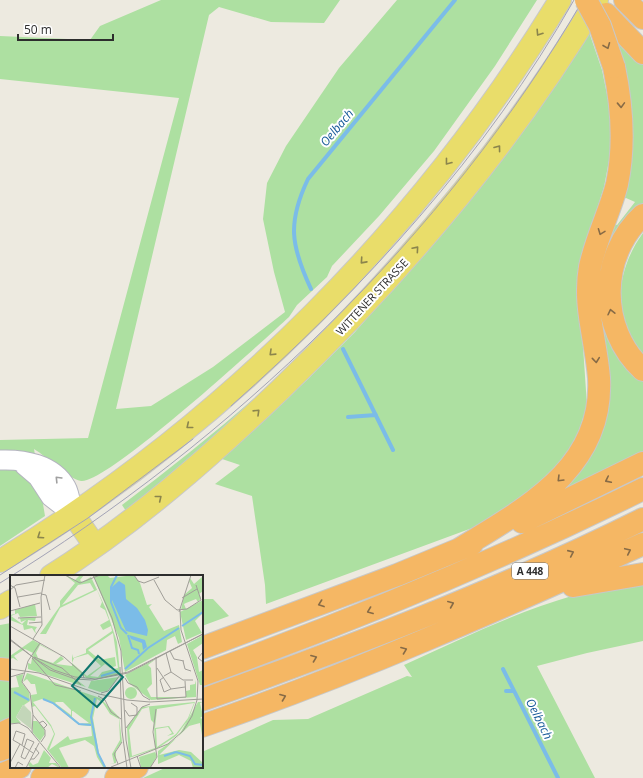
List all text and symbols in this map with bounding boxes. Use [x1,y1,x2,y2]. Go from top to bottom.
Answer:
scale bar [18,16,113,42]
text: 50 m [24,21,52,38]
one-way arrow [536,29,544,36]
one-way arrow [603,42,611,49]
one-way arrow [617,102,625,108]
water label: Oelbach [316,105,357,150]
one-way arrow [493,145,501,152]
one-way arrow [445,157,452,164]
one-way arrow [597,229,605,236]
one-way arrow [411,246,419,254]
street label: WITTENER STRASSE [332,255,411,338]
one-way arrow [361,256,368,264]
one-way arrow [608,309,616,315]
one-way arrow [269,348,277,356]
one-way arrow [592,357,601,363]
one-way arrow [252,409,260,417]
one-way arrow [186,421,194,428]
one-way arrow [557,474,565,482]
one-way arrow [605,475,612,483]
one-way arrow [55,476,63,484]
one-way arrow [155,495,162,502]
one-way arrow [38,531,45,538]
one-way arrow [623,548,631,556]
one-way arrow [567,550,574,558]
road number: A 448 [512,563,548,579]
inset map [10,575,203,768]
one-way arrow [318,599,325,607]
one-way arrow [447,601,454,609]
one-way arrow [366,607,373,615]
one-way arrow [401,646,408,654]
one-way arrow [310,655,317,663]
one-way arrow [279,693,286,701]
water label: Oelbach [522,695,557,742]

